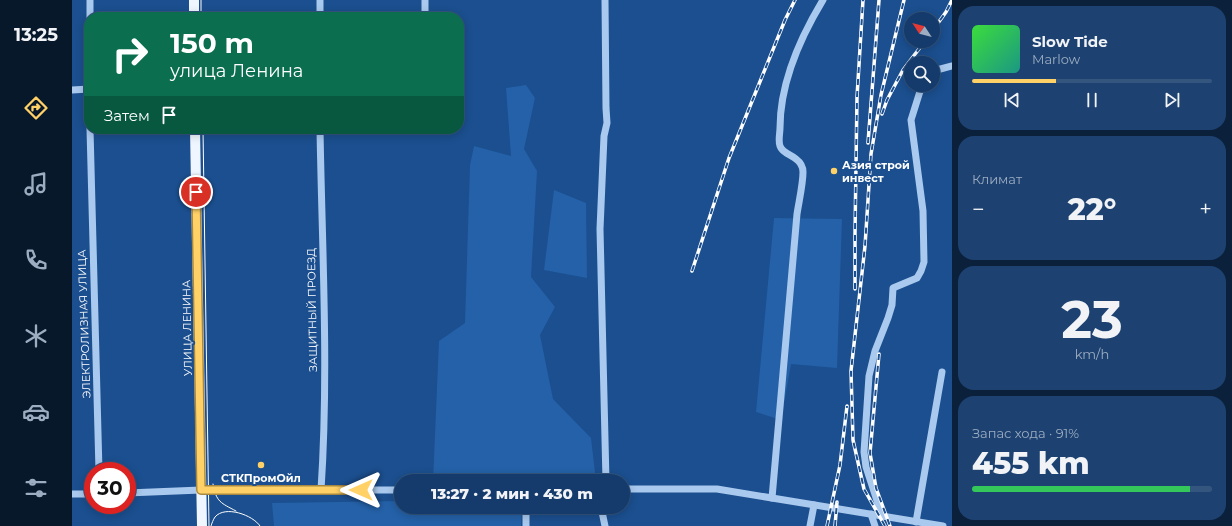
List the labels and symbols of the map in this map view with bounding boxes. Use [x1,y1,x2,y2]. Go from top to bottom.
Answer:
north arrow [904,12,940,48]
place label: Азия строй инвест [842,158,910,185]
marker: Азия строй инвест [829,166,839,176]
pin [179,175,213,209]
street label: ЗАЩИТНЫЙ ПРОЕЗД [304,248,320,372]
street label: ЭЛЕКТРОЛИЗНАЯ УЛИЦА [74,249,94,399]
street label: УЛИЦА ЛЕНИНА [179,279,195,376]
marker: СТКПромОйл [256,460,266,470]
speed limit sign: 30 [84,462,136,514]
position arrow [340,469,382,511]
place label: СТКПромОйл [221,471,301,485]

